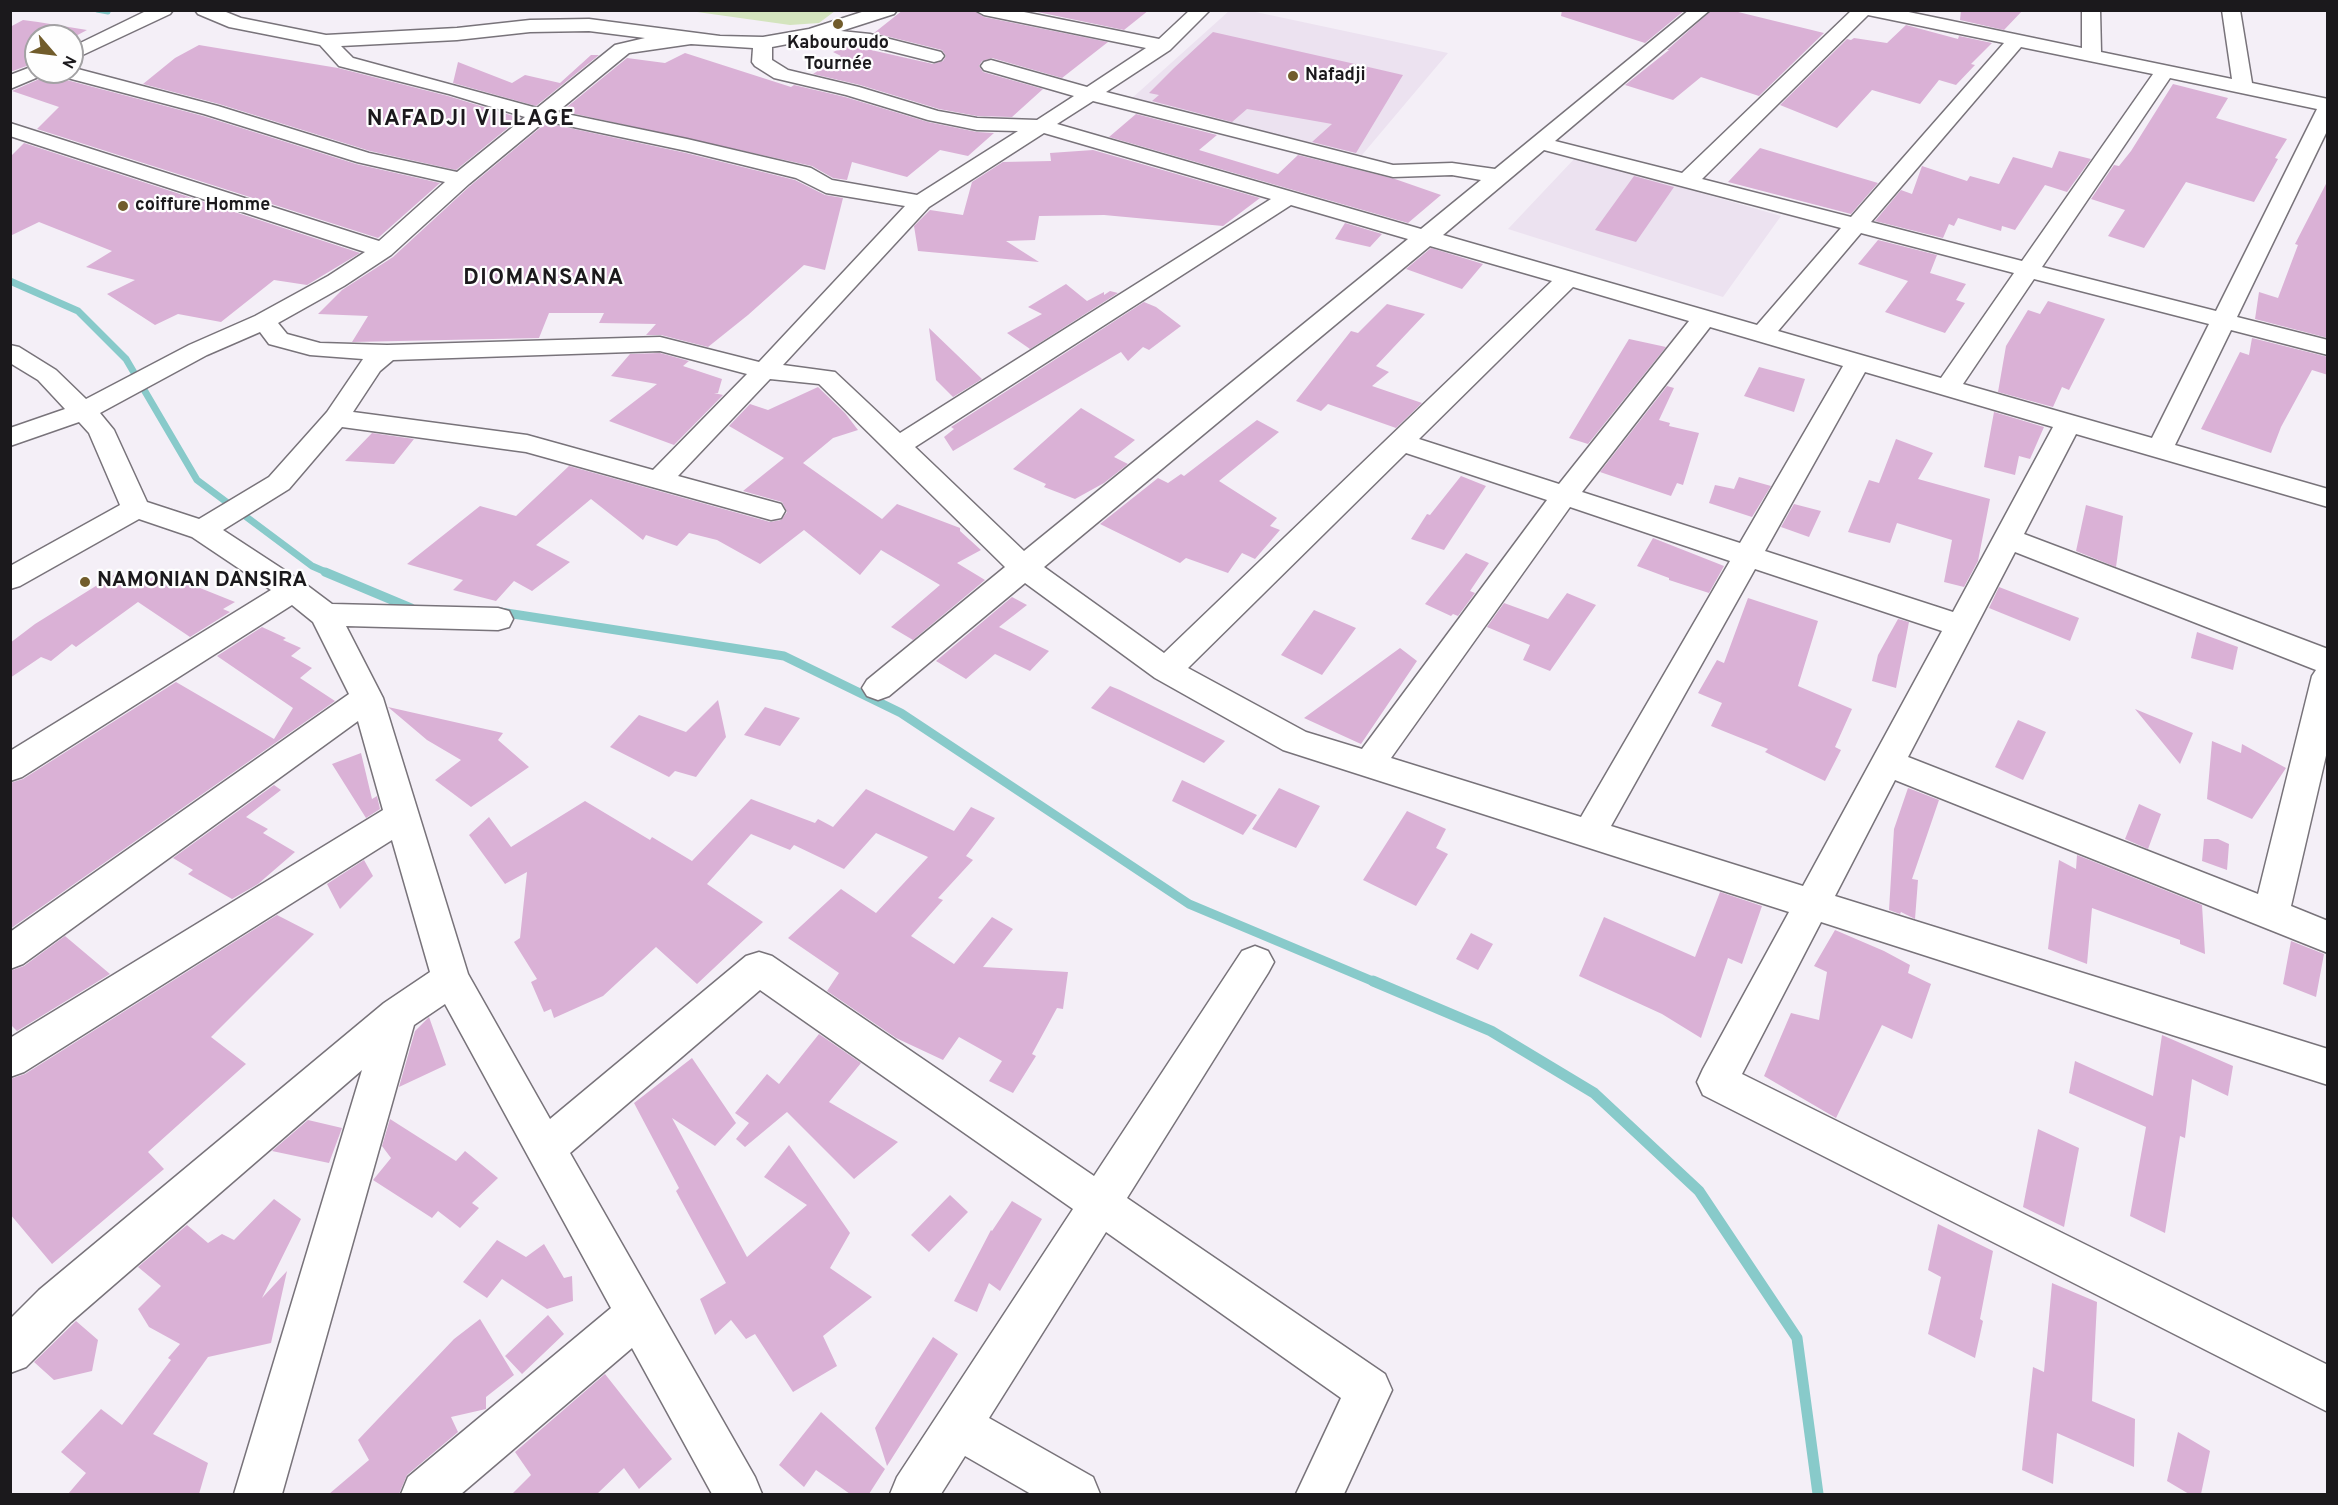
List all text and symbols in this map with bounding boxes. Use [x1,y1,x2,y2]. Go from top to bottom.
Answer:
marker: Kabouroudo Tournée [831,17,845,31]
north arrow [24,24,84,84]
place label: Kabouroudo Tournée [787,33,889,76]
text: N [57,52,80,71]
place label: Nafadji [1305,65,1366,87]
marker: Nafadji [1286,69,1300,83]
district label: NAFADJI VILLAGE [367,108,575,134]
place label: coiffure Homme [135,195,270,217]
marker: coiffure Homme [116,199,130,213]
district label: DIOMANSANA [463,267,625,293]
place label: NAMONIAN DANSIRA [97,569,307,595]
marker: NAMONIAN DANSIRA [78,575,92,589]

